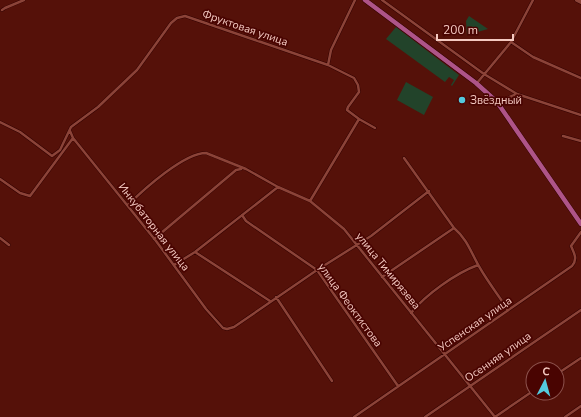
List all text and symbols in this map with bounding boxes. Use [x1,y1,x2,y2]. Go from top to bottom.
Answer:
street label: Фруктовая улица [200,6,290,50]
scale bar [437,16,513,42]
text: 200 m [443,22,478,38]
place label: Звёздный [470,93,522,108]
marker: Звёздный [457,95,467,105]
street label: Инкубаторная улица [115,180,193,274]
street label: улица Тимирязева [352,229,424,313]
street label: улица Феоктистова [314,260,386,350]
street label: Успенская улица [434,293,515,356]
street label: Осенняя улица [462,328,534,385]
north arrow [525,361,565,401]
text: С [541,364,551,379]

